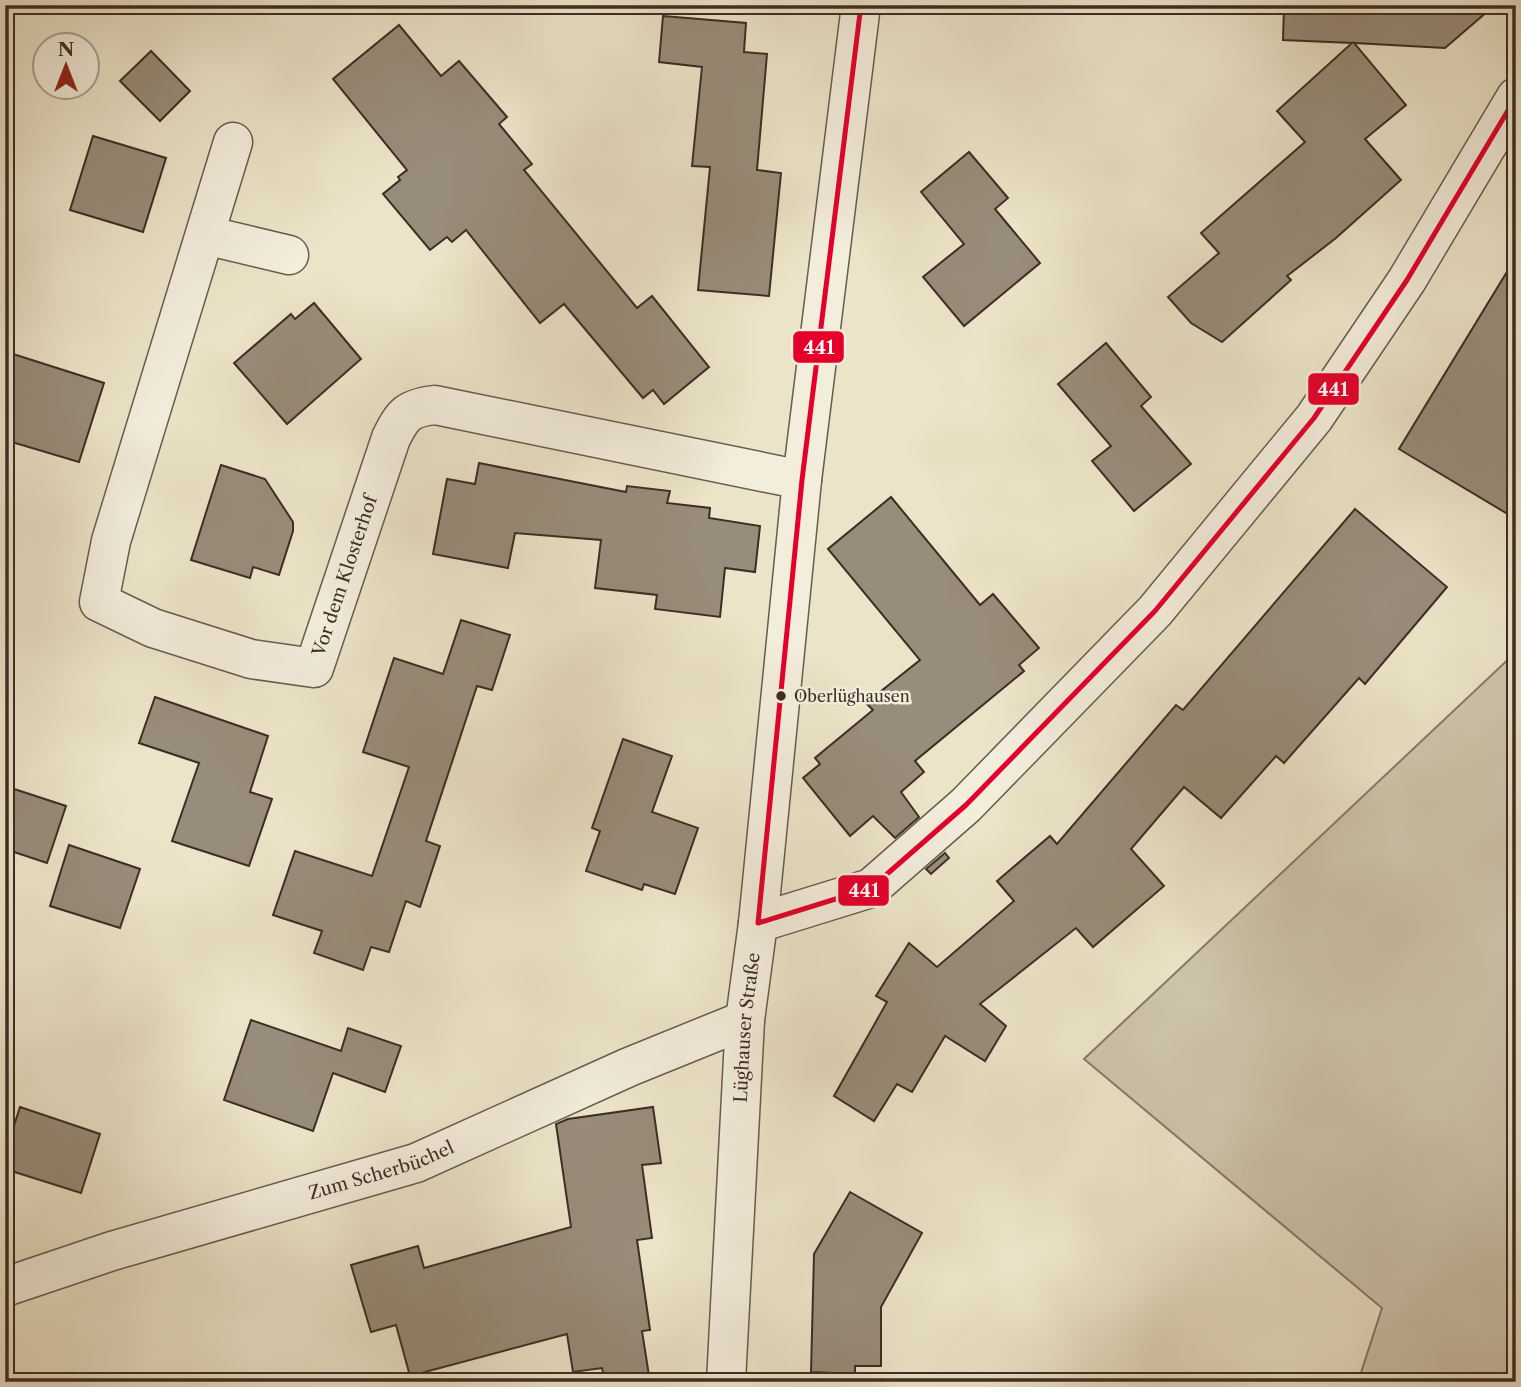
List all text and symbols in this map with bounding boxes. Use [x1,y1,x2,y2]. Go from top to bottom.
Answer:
north arrow [32,32,102,102]
text: N [58,38,74,61]
line badge: 441 [792,330,845,364]
text: 441 [803,336,835,359]
line badge: 441 [1307,372,1360,406]
text: 441 [1317,378,1349,401]
street label: Vor dem Klosterhof [307,490,383,660]
place label: Oberlüghausen [794,686,910,706]
marker: Oberlüghausen [774,689,788,703]
line badge: 441 [837,874,890,907]
text: 441 [848,879,880,902]
street label: Lüghauser Straße [730,951,765,1103]
street label: Zum Scherbüchel [306,1136,457,1205]

